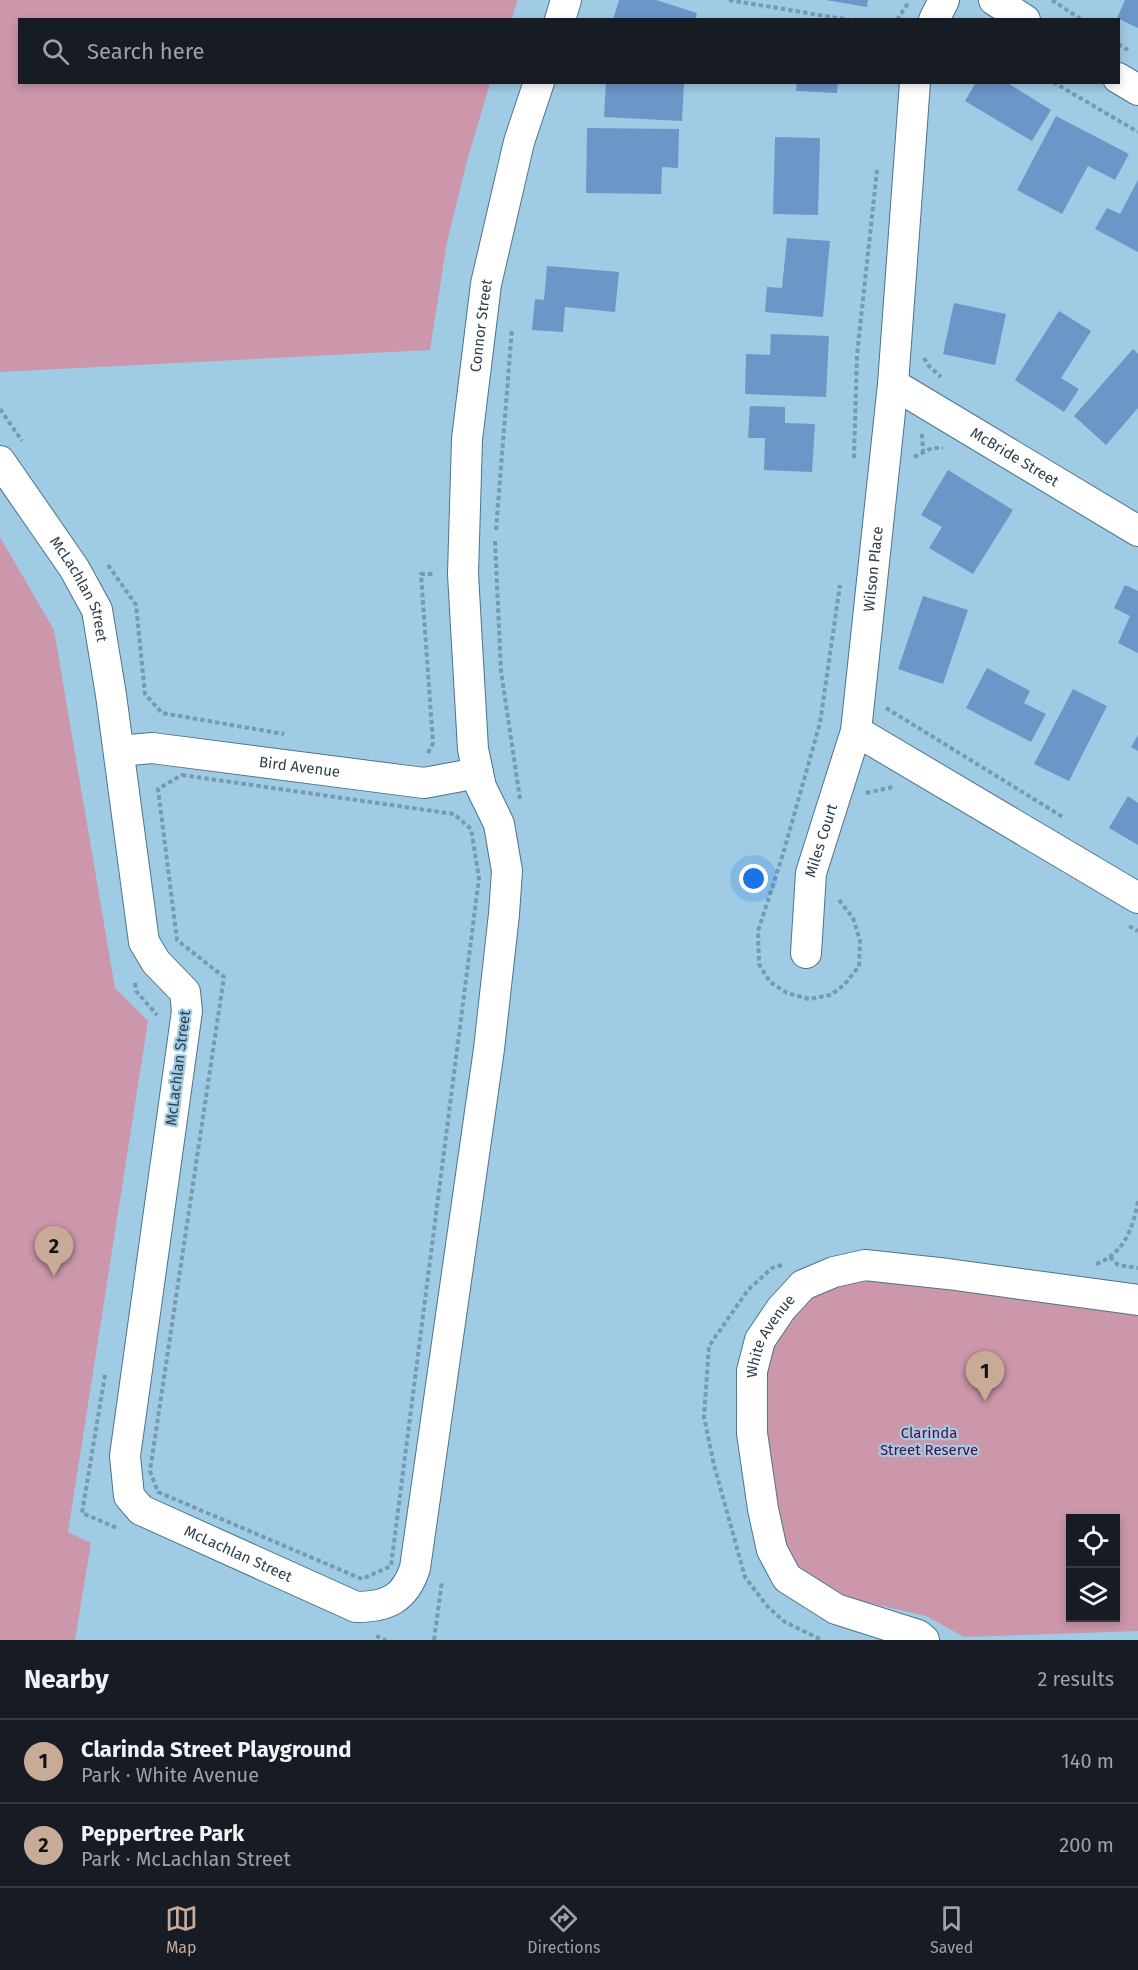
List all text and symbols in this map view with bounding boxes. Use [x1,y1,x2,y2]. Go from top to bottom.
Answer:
search box [18,18,1120,84]
icon: search [39,35,72,68]
text: Search here [87,38,205,65]
street label: Connor Street [466,277,496,373]
street label: McBride Street [967,424,1063,491]
street label: Wilson Place [860,525,887,613]
street label: McLachlan Street [46,533,111,644]
street label: Bird Avenue [258,753,341,781]
street label: Miles Court [801,801,841,880]
your location [739,864,768,893]
street label: McLachlan Street [162,1009,194,1127]
pin: 2 [34,1226,74,1276]
street label: White Avenue [743,1291,799,1378]
pin: 1 [966,1352,1004,1401]
park label: Clarinda Street Reserve [880,1424,978,1459]
map controls [1066,1514,1120,1622]
button: locate [1066,1514,1120,1568]
street label: McLachlan Street [181,1522,295,1586]
button: layers [1066,1568,1120,1622]
text: Nearby [24,1664,109,1695]
text: 2 results [1037,1667,1114,1691]
text: Clarinda Street Playground [81,1736,351,1763]
text: 1 [39,1749,48,1773]
text: 140 m [1061,1749,1114,1773]
text: Park · White Avenue [81,1763,259,1787]
text: Peppertree Park [81,1820,244,1847]
text: 2 [38,1833,49,1857]
text: 200 m [1059,1833,1114,1857]
text: Park · McLachlan Street [81,1847,291,1871]
tab: Map [165,1902,198,1957]
tab: Directions [527,1902,601,1957]
tab: Saved [930,1902,973,1957]

